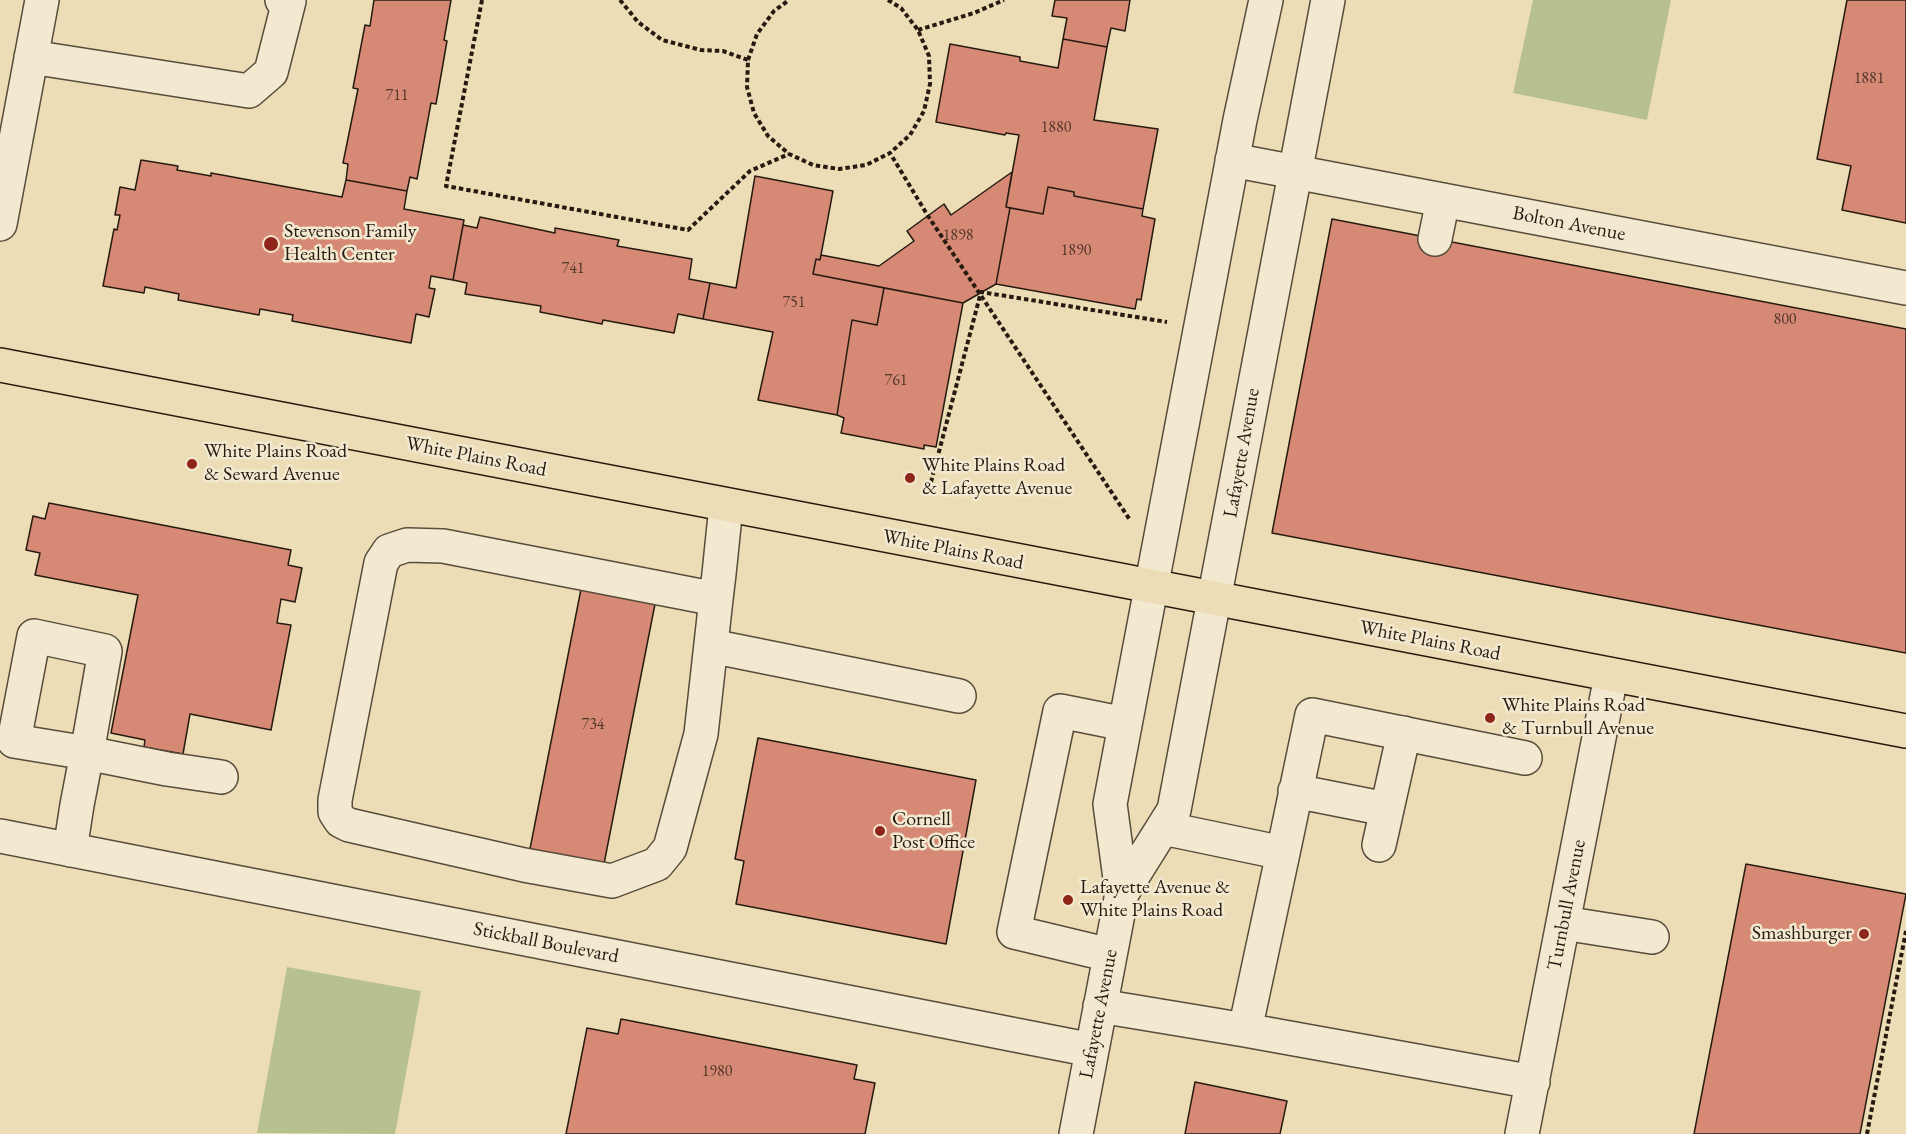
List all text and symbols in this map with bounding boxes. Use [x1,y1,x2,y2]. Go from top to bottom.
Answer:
house number: 1881 [1854,69,1884,89]
house number: 711 [385,86,409,106]
house number: 1880 [1041,118,1071,138]
street label: Bolton Avenue [1511,201,1627,247]
place label: Stevenson Family Health Center [284,220,417,267]
house number: 1898 [943,226,973,246]
marker: Stevenson Family Health Center [262,235,280,253]
house number: 1890 [1061,241,1091,261]
house number: 741 [561,259,585,279]
house number: 751 [782,293,806,313]
house number: 800 [1773,310,1797,330]
house number: 761 [884,371,908,391]
street label: Lafayette Avenue [1219,386,1265,520]
street label: White Plains Road [403,432,549,482]
place label: White Plains Road & Seward Avenue [204,440,347,487]
place label: White Plains Road & Lafayette Avenue [922,454,1072,501]
marker: White Plains Road & Seward Avenue [185,457,199,471]
marker: White Plains Road & Lafayette Avenue [903,471,917,485]
street label: White Plains Road [880,525,1026,575]
street label: White Plains Road [1357,616,1503,666]
place label: White Plains Road & Turnbull Avenue [1502,694,1654,741]
marker: White Plains Road & Turnbull Avenue [1483,711,1497,725]
house number: 734 [581,715,605,735]
place label: Cornell Post Office [892,808,975,855]
marker: Cornell Post Office [873,824,887,838]
street label: Turnbull Avenue [1543,837,1591,973]
place label: Lafayette Avenue & White Plains Road [1080,876,1230,923]
marker: Lafayette Avenue & White Plains Road [1061,893,1075,907]
street label: Stickball Boulevard [471,917,621,969]
place label: Smashburger [1752,922,1852,946]
marker: Smashburger [1857,927,1871,941]
street label: Lafayette Avenue [1075,947,1123,1081]
house number: 1980 [702,1062,732,1082]

